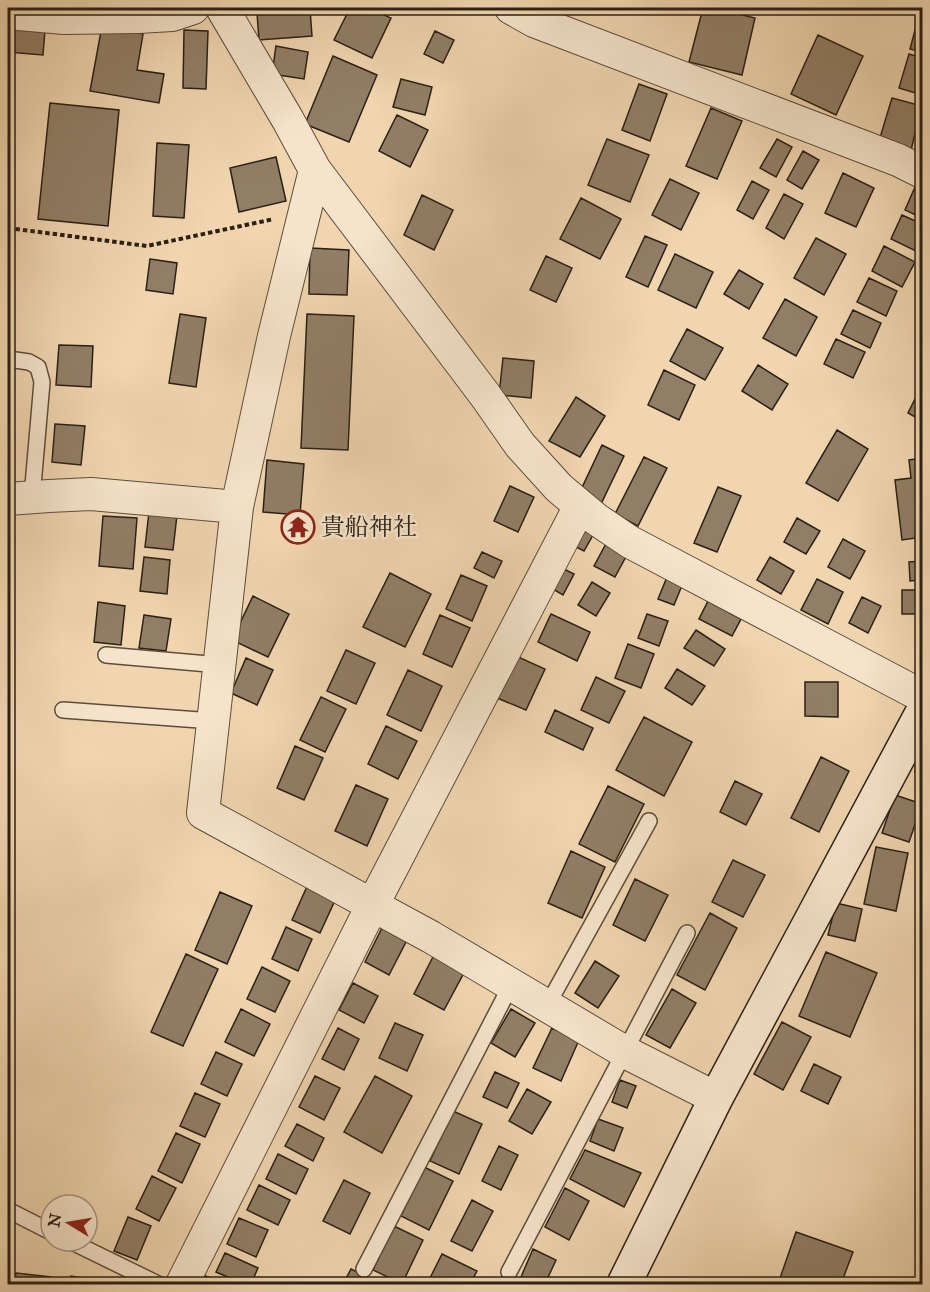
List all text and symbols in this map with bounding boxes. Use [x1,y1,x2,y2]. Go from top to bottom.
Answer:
temple icon: 貴船神社 [280,509,316,545]
place label: 貴船神社 [321,512,417,542]
north arrow [39,1193,99,1253]
text: N [44,1211,65,1229]

